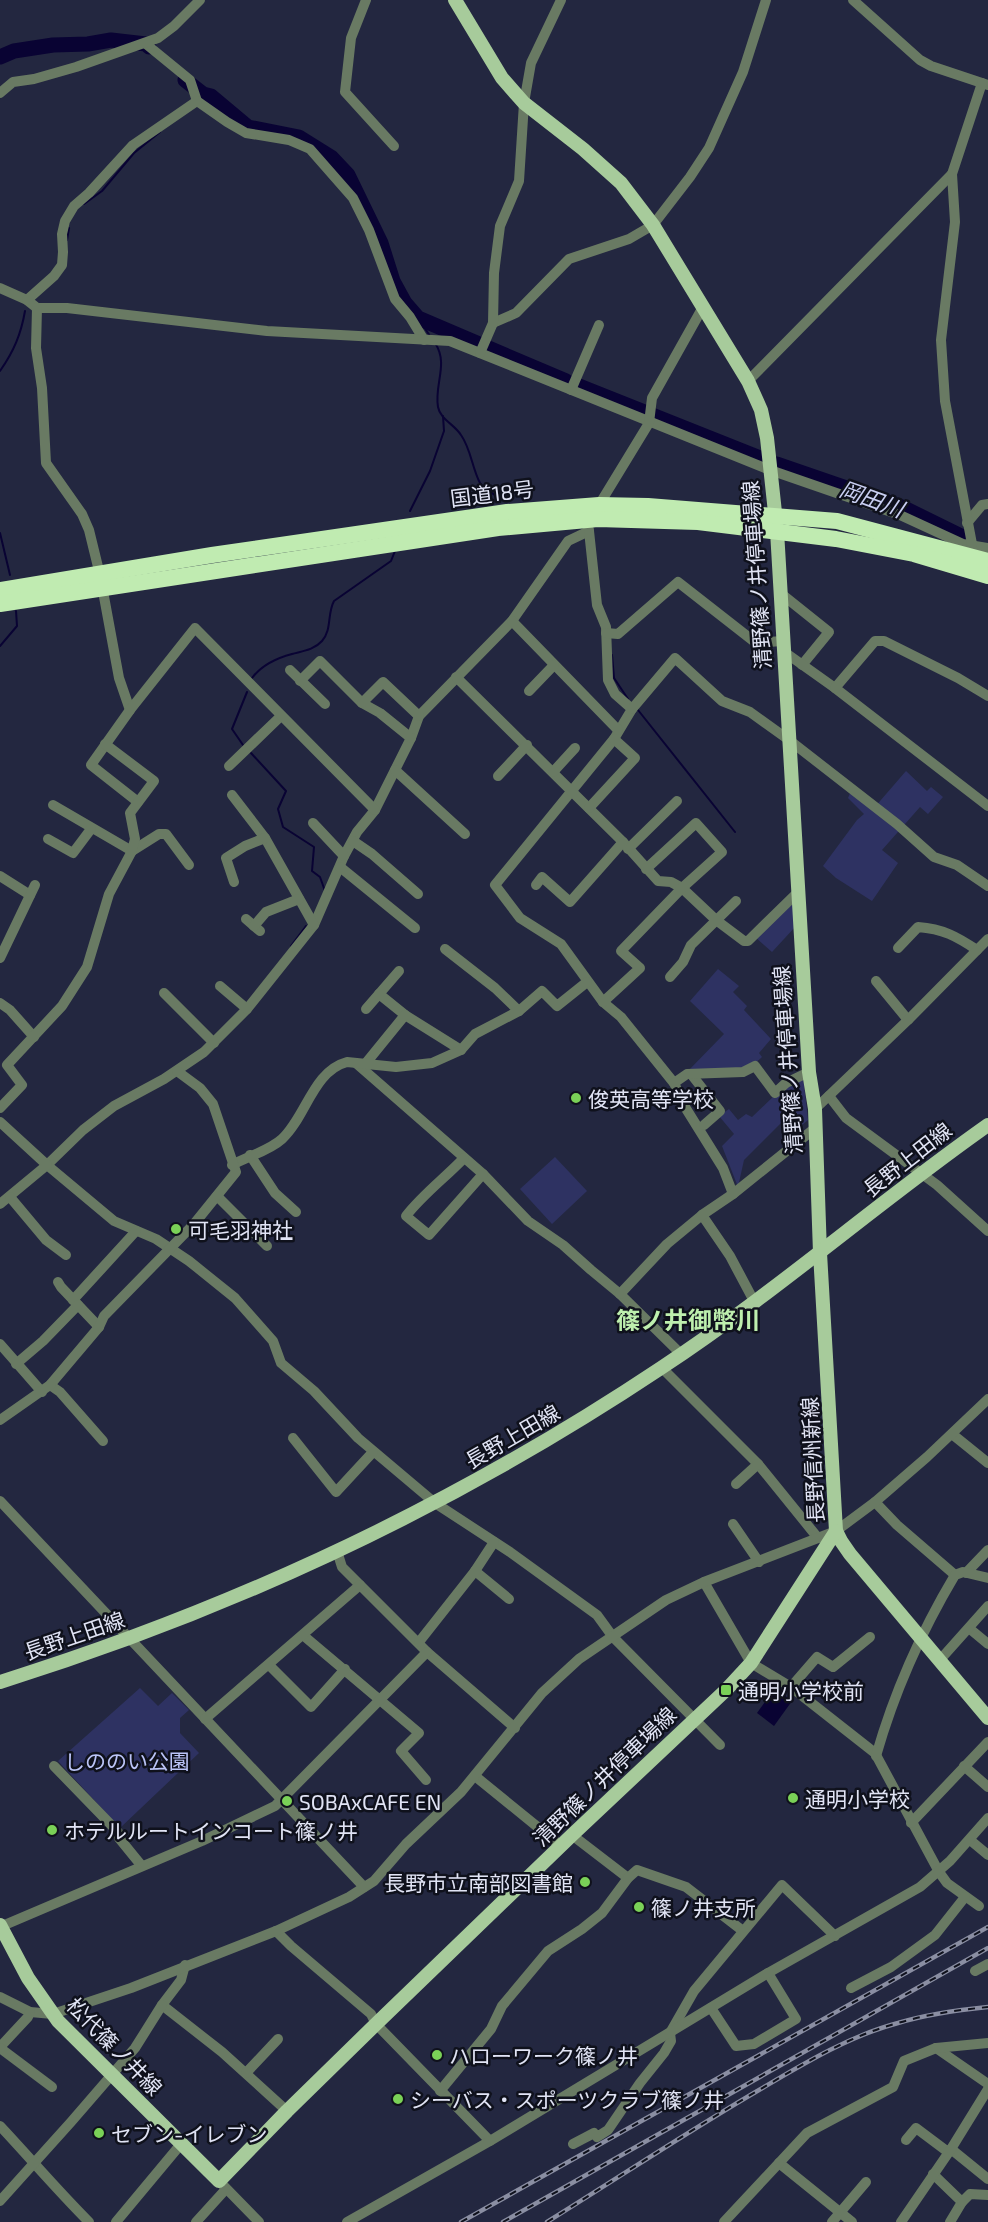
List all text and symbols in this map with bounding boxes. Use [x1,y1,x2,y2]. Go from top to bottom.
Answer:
water label: 岡田川 [837,474,909,522]
street label: 国道18号 [449,475,535,511]
street label: 清野篠ノ井停車場線 [737,480,775,670]
street label: 清野篠ノ井停車場線 [768,965,806,1155]
place label: 俊英高等学校 [588,1086,714,1111]
marker: 俊英高等学校 [569,1091,583,1105]
street label: 長野上田線 [858,1117,956,1201]
place label: 可毛羽神社 [188,1217,293,1242]
marker: 可毛羽神社 [169,1222,183,1236]
district label: 篠ノ井御幣川 [616,1305,760,1334]
street label: 長野信州新線 [796,1396,828,1524]
street label: 長野上田線 [460,1399,564,1473]
street label: 長野上田線 [20,1606,128,1664]
place label: 通明小学校前 [738,1678,864,1703]
marker: 通明小学校前 [719,1683,733,1697]
street label: 清野篠ノ井停車場線 [527,1701,681,1851]
park label: しののい公園 [64,1748,190,1773]
place label: 通明小学校 [805,1786,910,1811]
place label: SOBAxCAFE EN [299,1789,441,1814]
marker: 通明小学校 [786,1791,800,1805]
marker: SOBAxCAFE EN [280,1794,294,1808]
place label: ホテルルートインコート篠ノ井 [64,1818,358,1843]
marker: ホテルルートインコート篠ノ井 [45,1823,59,1837]
place label: 長野市立南部図書館 [384,1870,573,1895]
marker: 長野市立南部図書館 [578,1875,592,1889]
place label: 篠ノ井支所 [651,1895,756,1920]
marker: 篠ノ井支所 [632,1900,646,1914]
street label: 松代篠ノ井線 [62,1992,168,2100]
place label: ハローワーク篠ノ井 [449,2043,638,2068]
marker: ハローワーク篠ノ井 [430,2048,444,2062]
place label: シーバス・スポーツクラブ篠ノ井 [410,2087,724,2112]
marker: シーバス・スポーツクラブ篠ノ井 [391,2092,405,2106]
place label: セブン-イレブン [111,2121,267,2146]
marker: セブン-イレブン [92,2126,106,2140]

